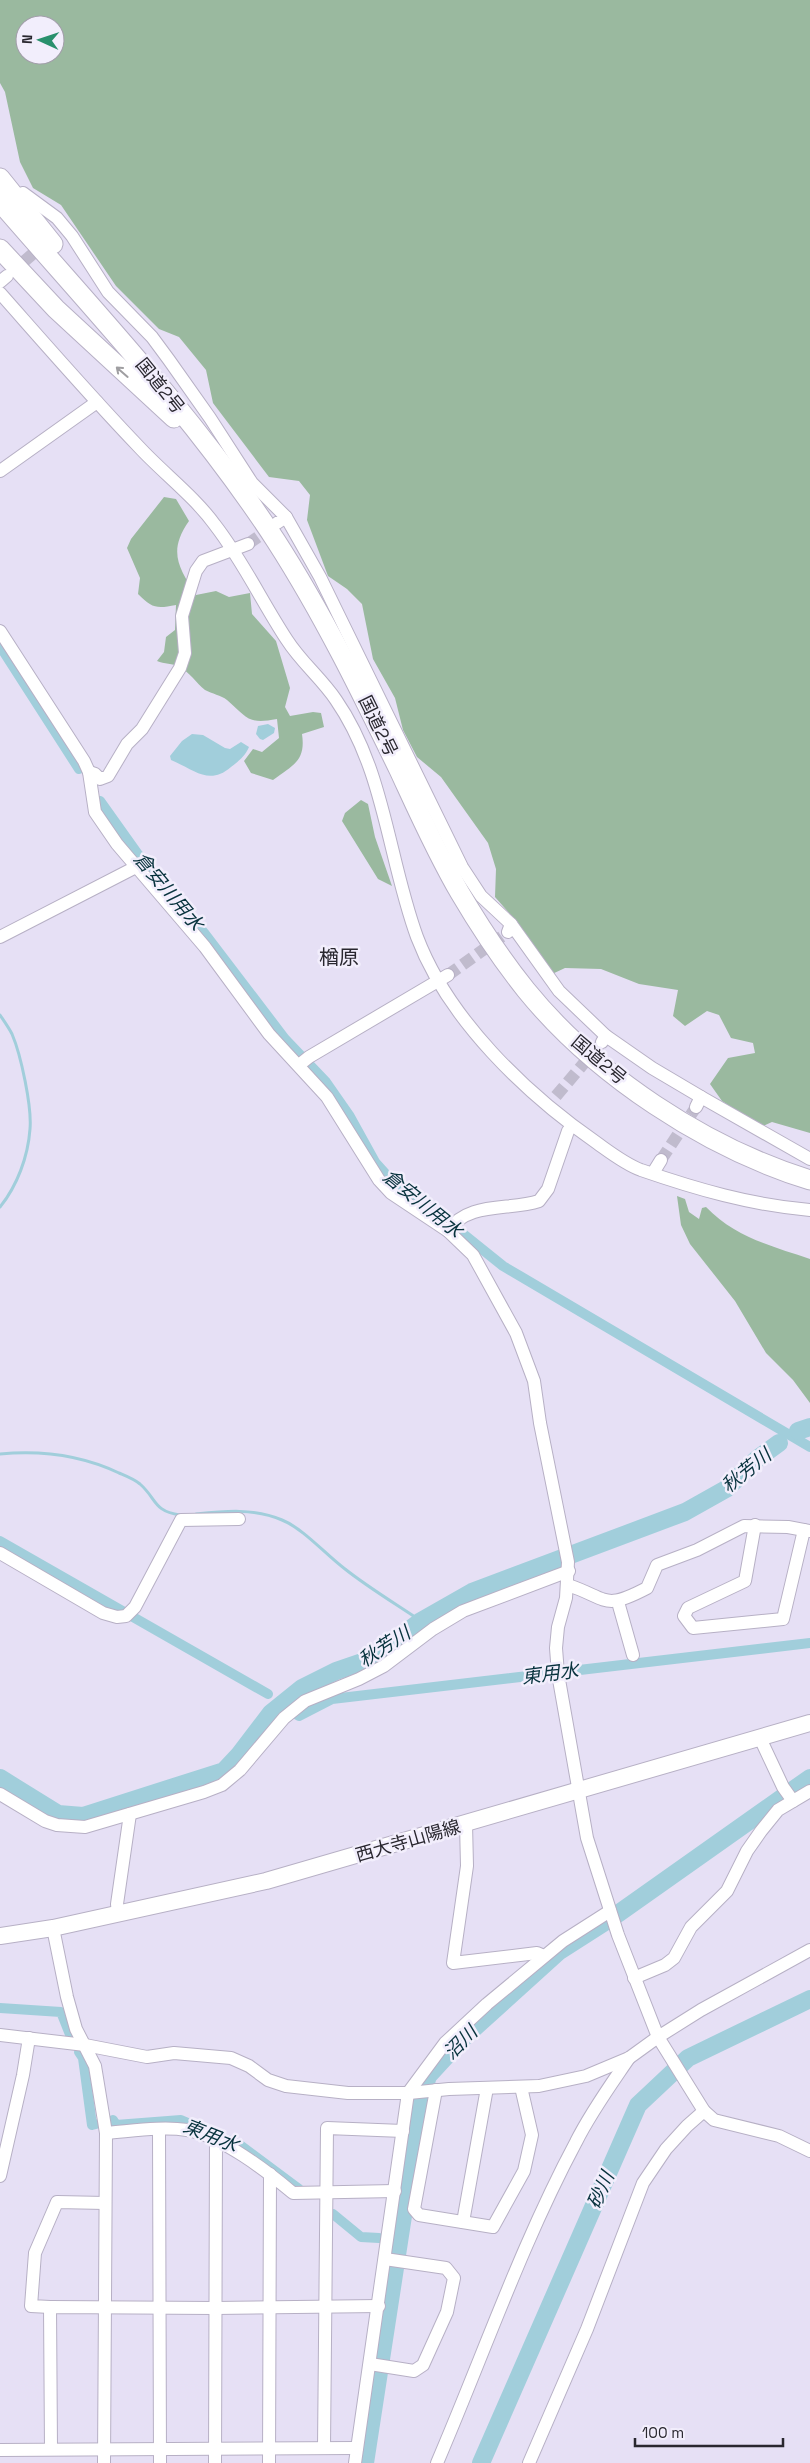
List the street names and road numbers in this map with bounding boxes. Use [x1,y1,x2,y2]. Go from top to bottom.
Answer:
street label: 国道2号 [131,353,190,418]
street label: 国道2号 [354,692,403,760]
street label: 国道2号 [567,1030,632,1089]
street label: 西大寺山陽線 [353,1815,463,1866]

